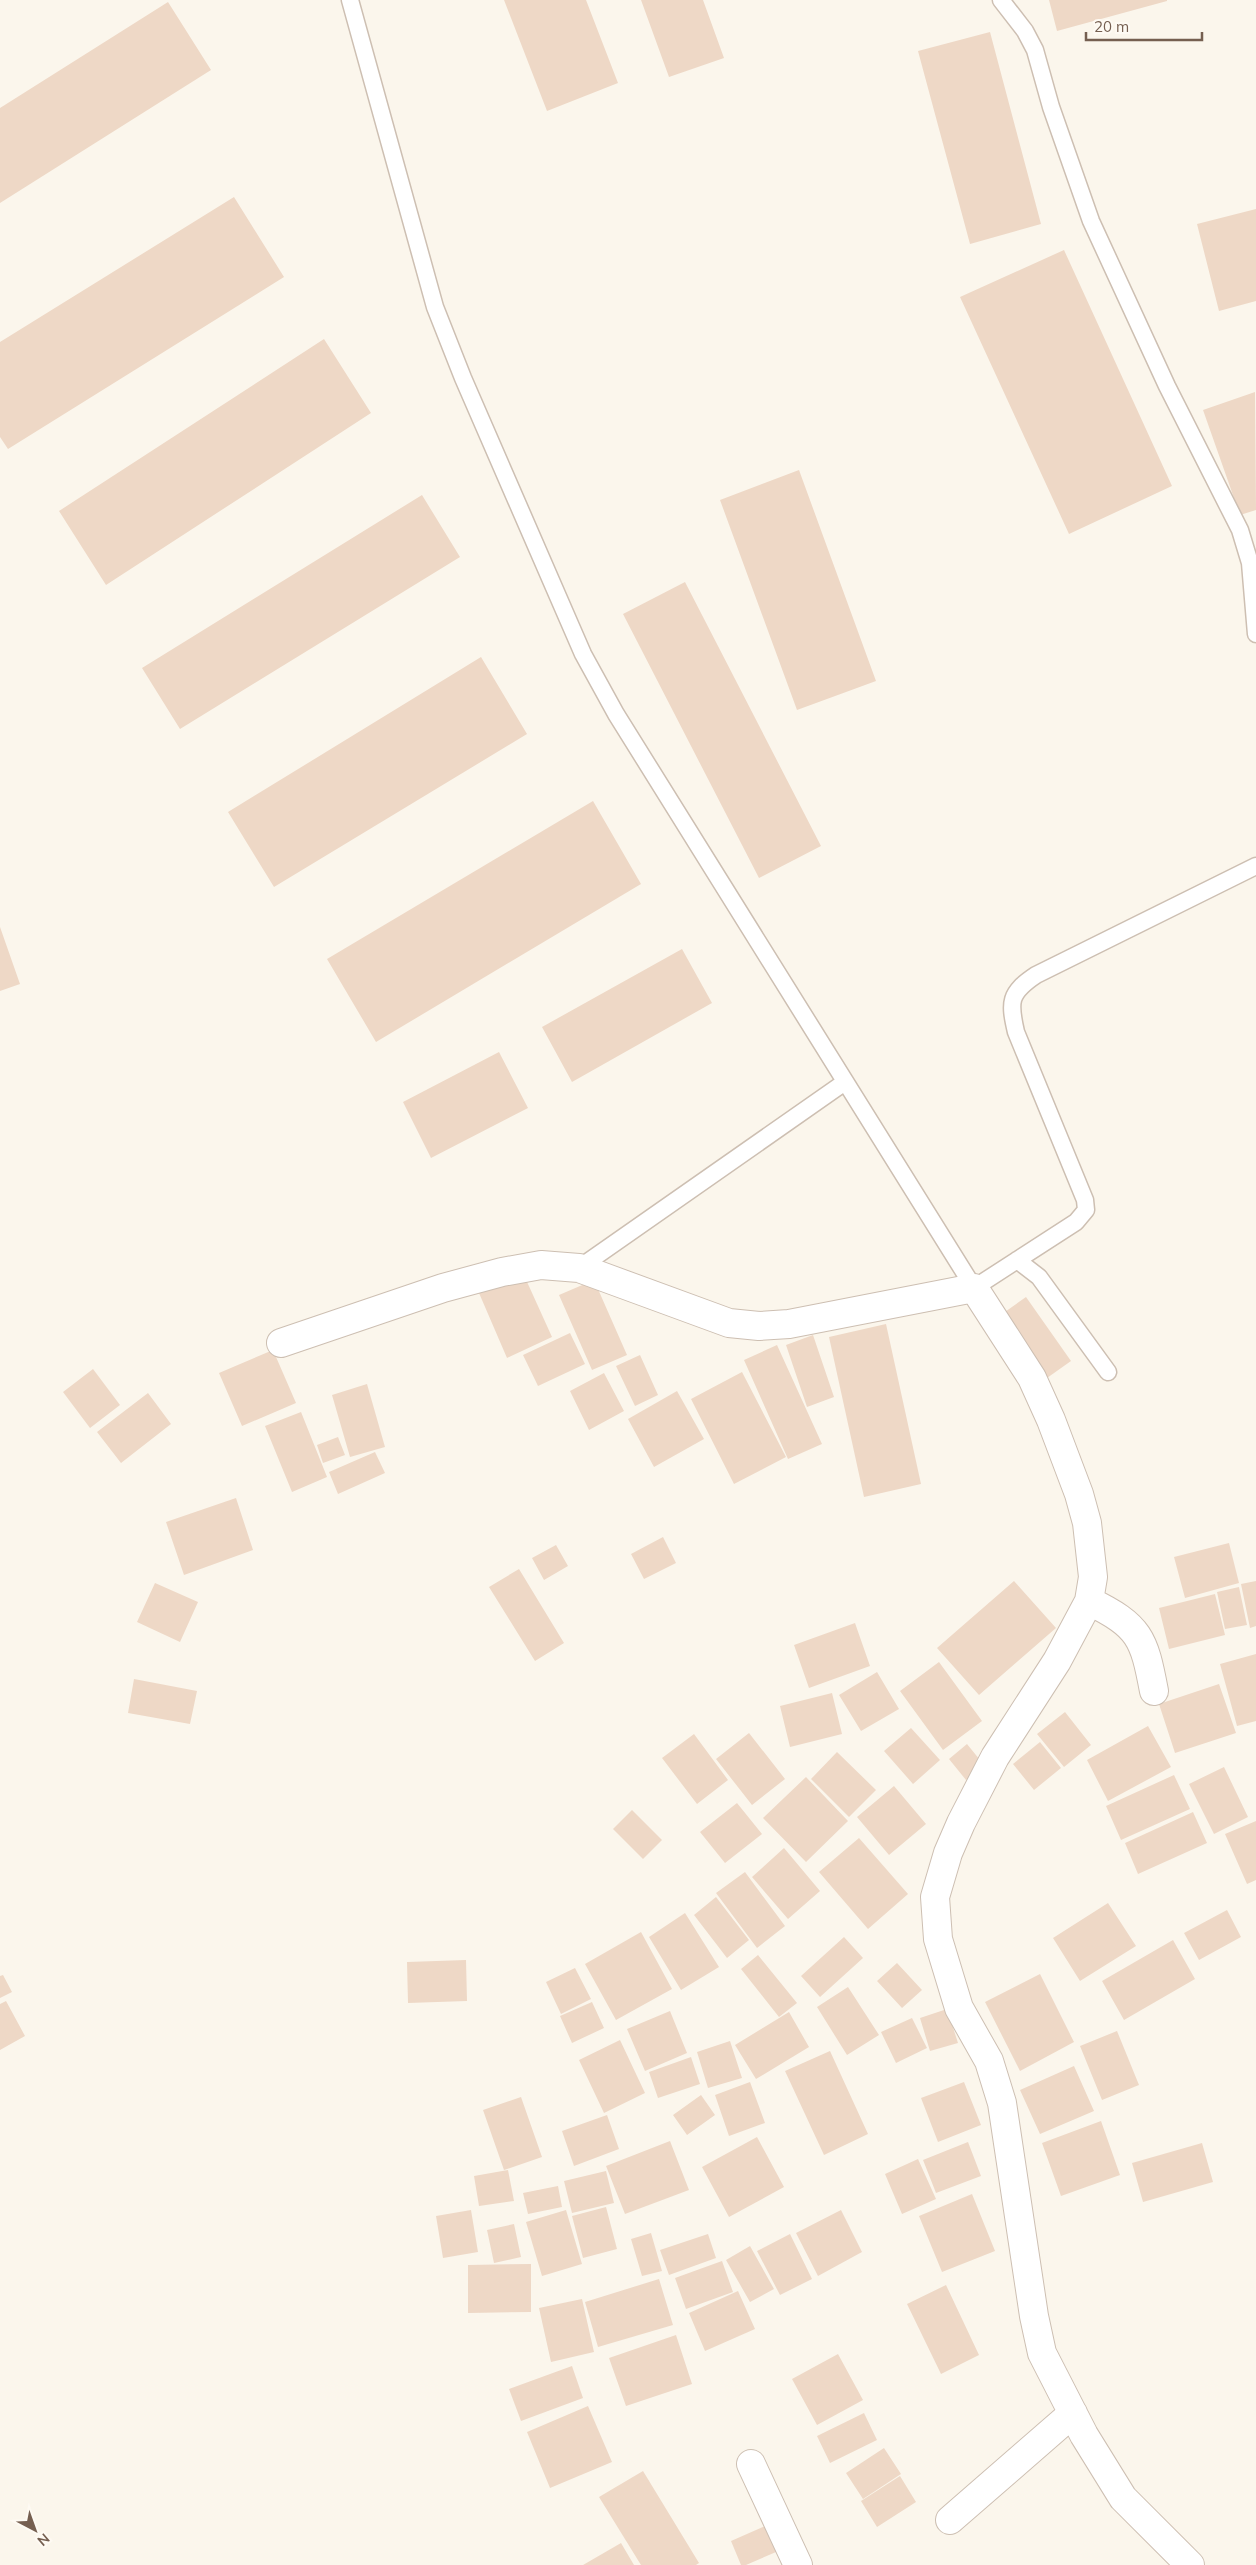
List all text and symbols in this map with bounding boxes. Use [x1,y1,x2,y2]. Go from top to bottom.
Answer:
scale bar [1086,10,1202,42]
text: 20 m [1094,17,1129,36]
north arrow [10,2505,60,2555]
text: N [34,2530,53,2550]

